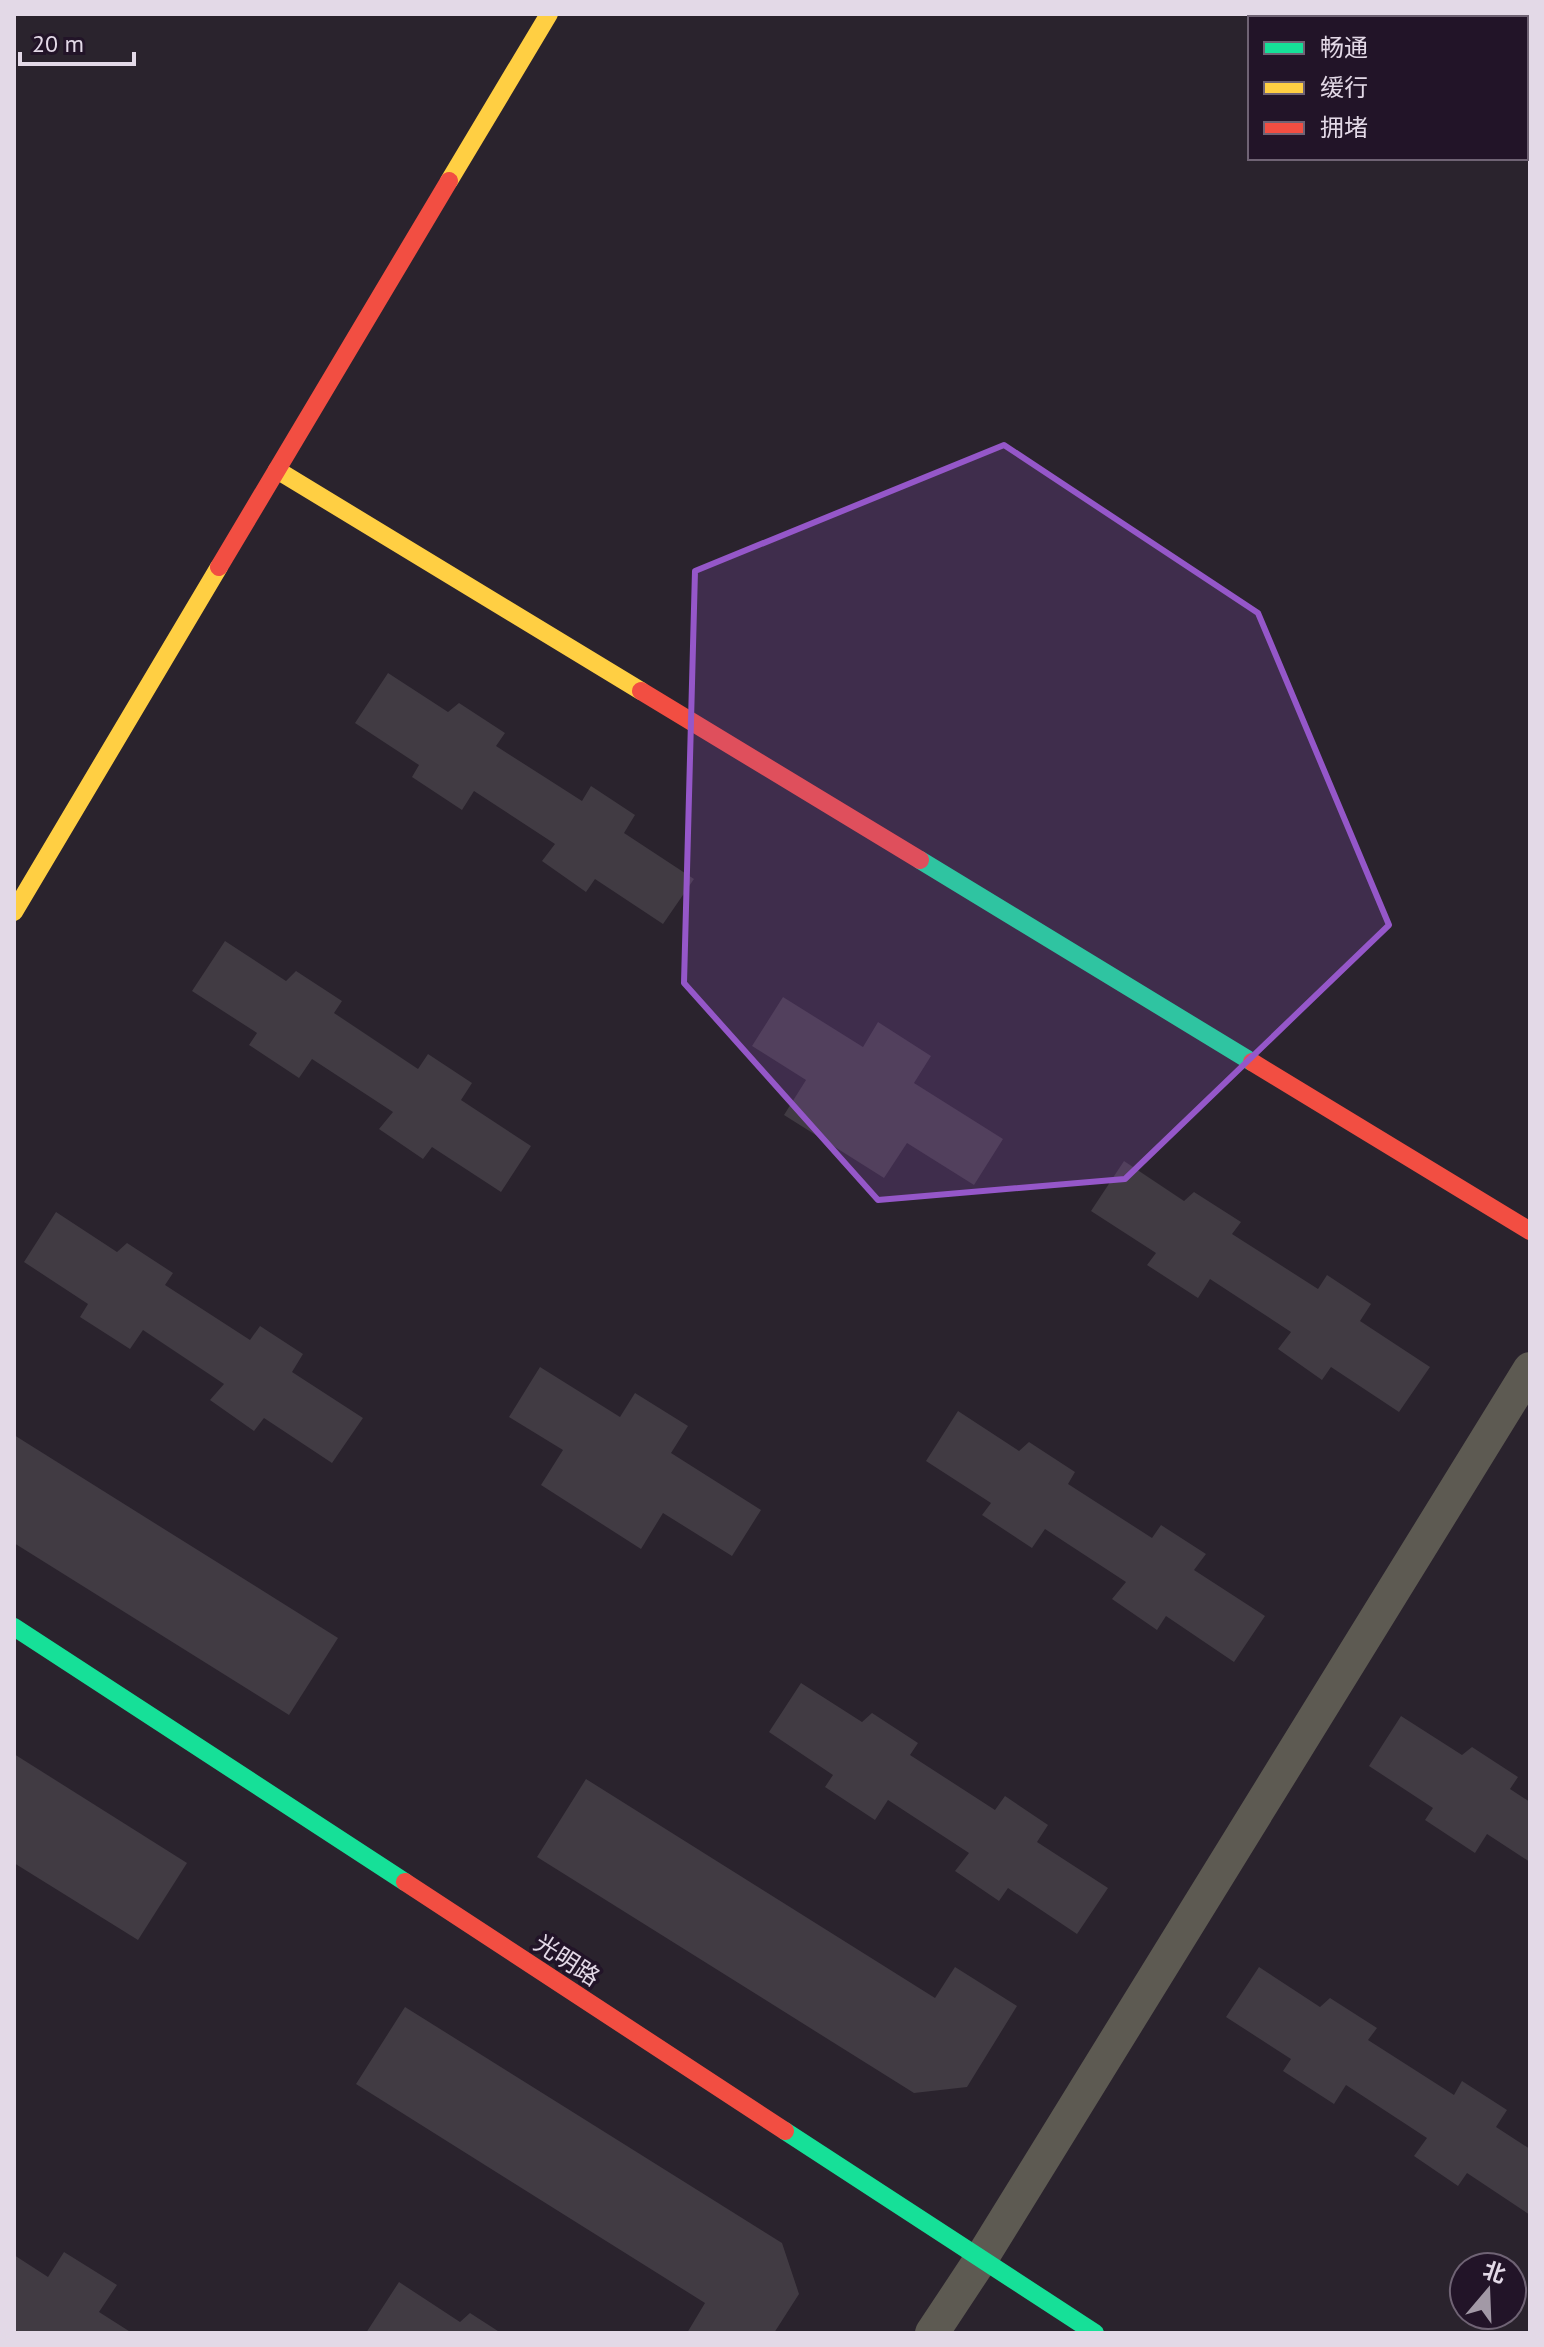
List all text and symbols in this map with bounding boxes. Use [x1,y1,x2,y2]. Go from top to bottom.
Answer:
scale bar [20,16,134,66]
legend [1248,16,1528,160]
text: 20 m [32,28,84,59]
text: 畅通 [1320,32,1368,63]
text: 缓行 [1320,72,1368,103]
text: 拥堵 [1320,112,1368,143]
street label: 光明路 [528,1927,606,1993]
north arrow [1448,2251,1528,2331]
text: 北 [1480,2255,1509,2289]

